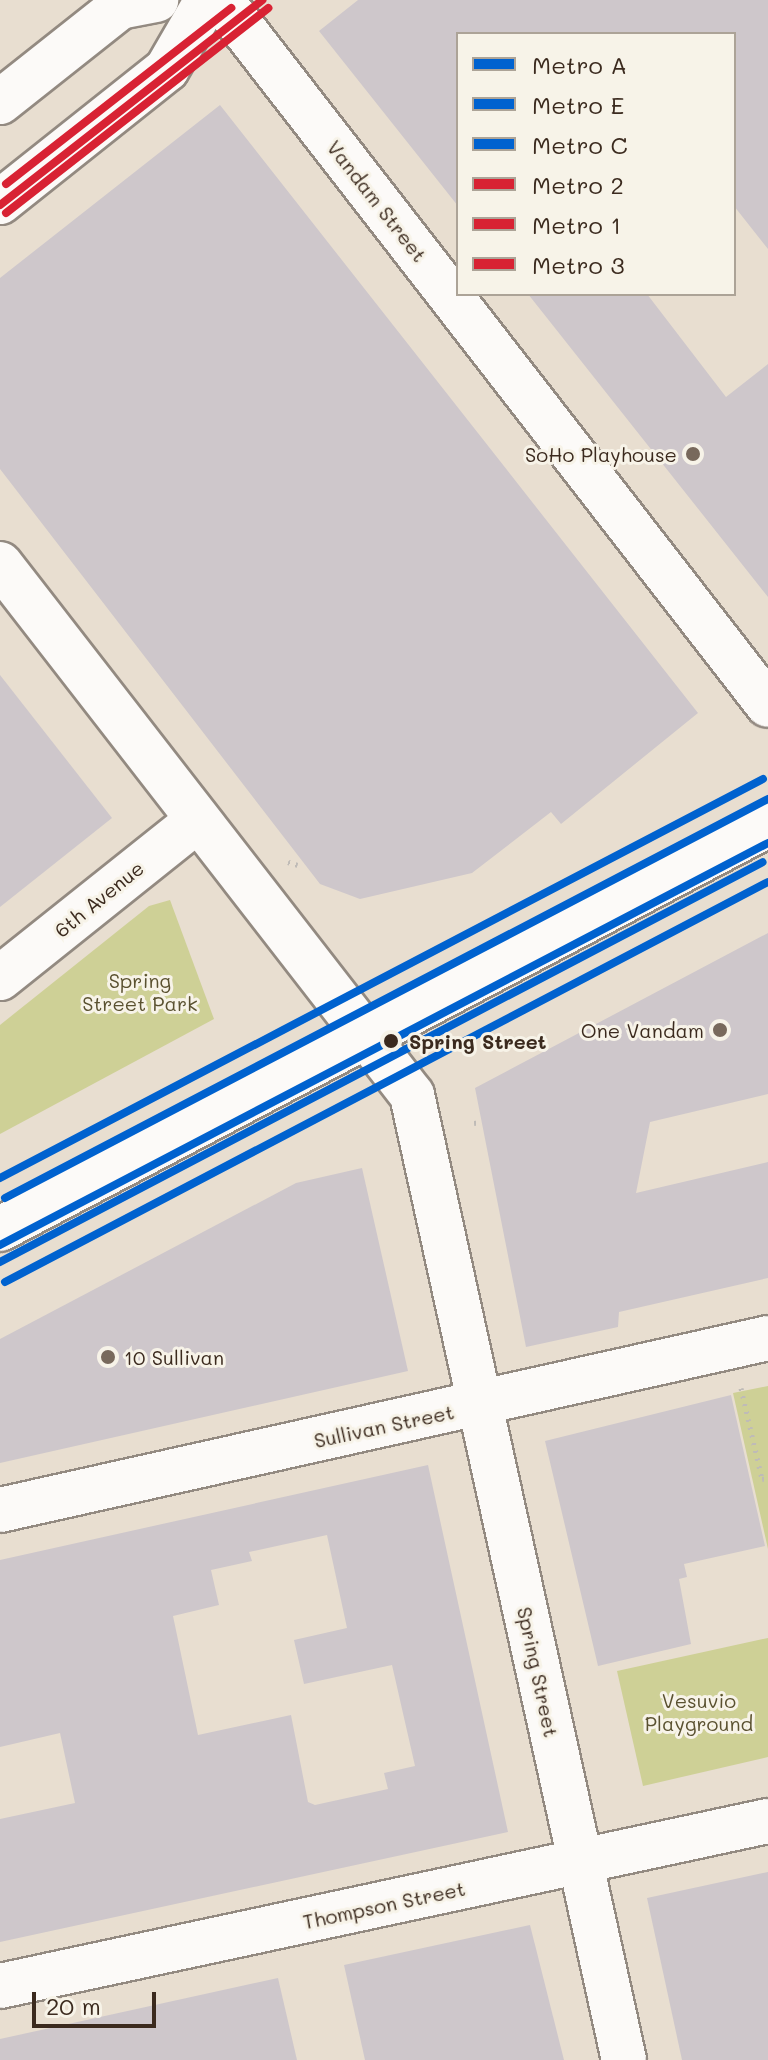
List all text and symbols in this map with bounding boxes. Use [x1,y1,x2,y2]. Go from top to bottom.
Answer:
legend [456,32,736,296]
text: Metro A [532,49,627,80]
text: Metro E [532,89,624,120]
text: Metro C [532,129,628,160]
street label: Vandam Street [322,135,432,267]
text: Metro 2 [532,169,624,200]
text: Metro 1 [532,209,621,240]
text: Metro 3 [532,249,625,280]
place label: SoHo Playhouse [525,442,677,466]
marker: SoHo Playhouse [684,445,702,463]
street label: 6th Avenue [50,856,148,942]
park label: Spring Street Park [82,968,198,1015]
place label: One Vandam [581,1018,704,1042]
marker: One Vandam [711,1021,729,1039]
place label: Spring Street [409,1029,546,1053]
marker: Spring Street [380,1030,402,1052]
place label: 10 Sullivan [124,1345,224,1369]
marker: 10 Sullivan [99,1348,117,1366]
street label: Sullivan Street [312,1399,456,1453]
street label: Spring Street [512,1605,564,1739]
park label: Vesuvio Playground [645,1689,753,1736]
street label: Thompson Street [301,1876,467,1934]
scale bar [36,1976,160,2026]
text: 20 m [46,1990,101,2021]

